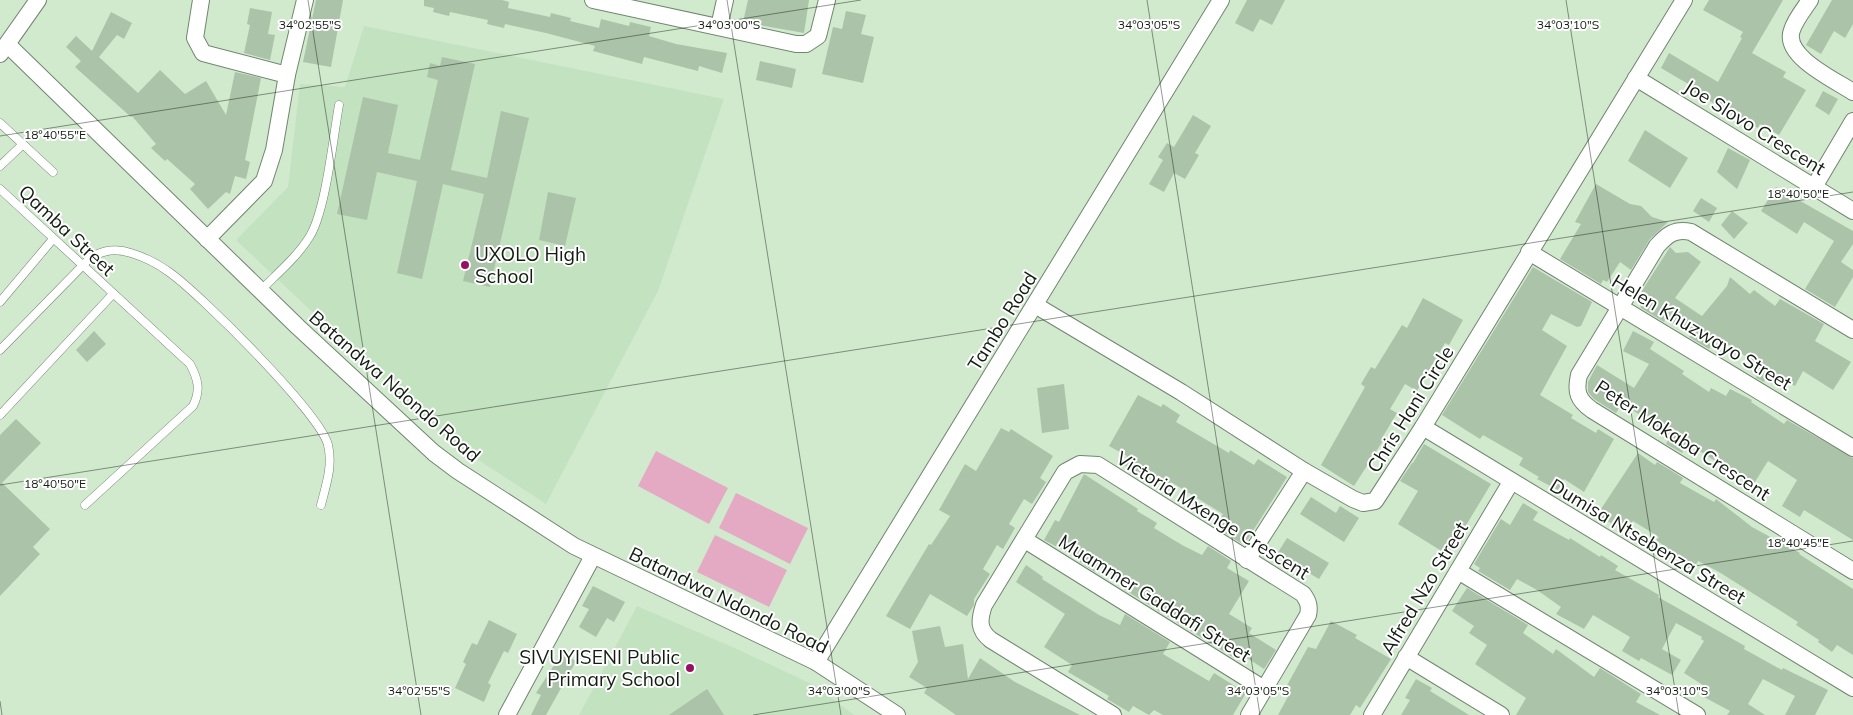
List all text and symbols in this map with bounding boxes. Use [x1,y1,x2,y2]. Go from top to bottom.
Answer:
text: 34°02'55"S [279,17,341,32]
text: 34°03'00"S [698,17,760,32]
text: 34°03'05"S [1118,17,1180,32]
text: 34°03'10"S [1537,17,1599,32]
street label: Joe Slovo Crescent [1680,74,1830,180]
text: 18°40'55"E [24,127,86,142]
street label: Qamba Street [14,179,120,281]
text: 18°40'50"E [1767,186,1829,201]
place label: UXOLO High School [475,242,586,288]
marker: UXOLO High School [459,259,471,271]
street label: Tambo Road [962,267,1042,375]
street label: Helen Khuzwayo Street [1608,269,1797,395]
street label: Batandwa Ndondo Road [305,305,485,467]
street label: Chris Hani Circle [1361,341,1459,477]
street label: Peter Mokaba Crescent [1591,374,1775,506]
street label: Victoria Mxenge Crescent [1112,446,1315,585]
street label: Dumisa Ntsebenza Street [1546,473,1751,609]
text: 18°40'50"E [24,476,86,491]
street label: Alfred Nzo Street [1375,517,1473,659]
street label: Muammer Gaddafi Street [1054,529,1256,667]
text: 18°40'45"E [1767,535,1829,550]
street label: Batandwa Ndondo Road [625,541,833,659]
place label: SIVUYISENI Public Primary School [519,645,680,691]
marker: SIVUYISENI Public Primary School [684,662,696,674]
text: 34°02'55"S [388,683,450,698]
text: 34°03'00"S [808,683,870,698]
text: 34°03'05"S [1227,683,1289,698]
text: 34°03'10"S [1646,683,1708,698]

